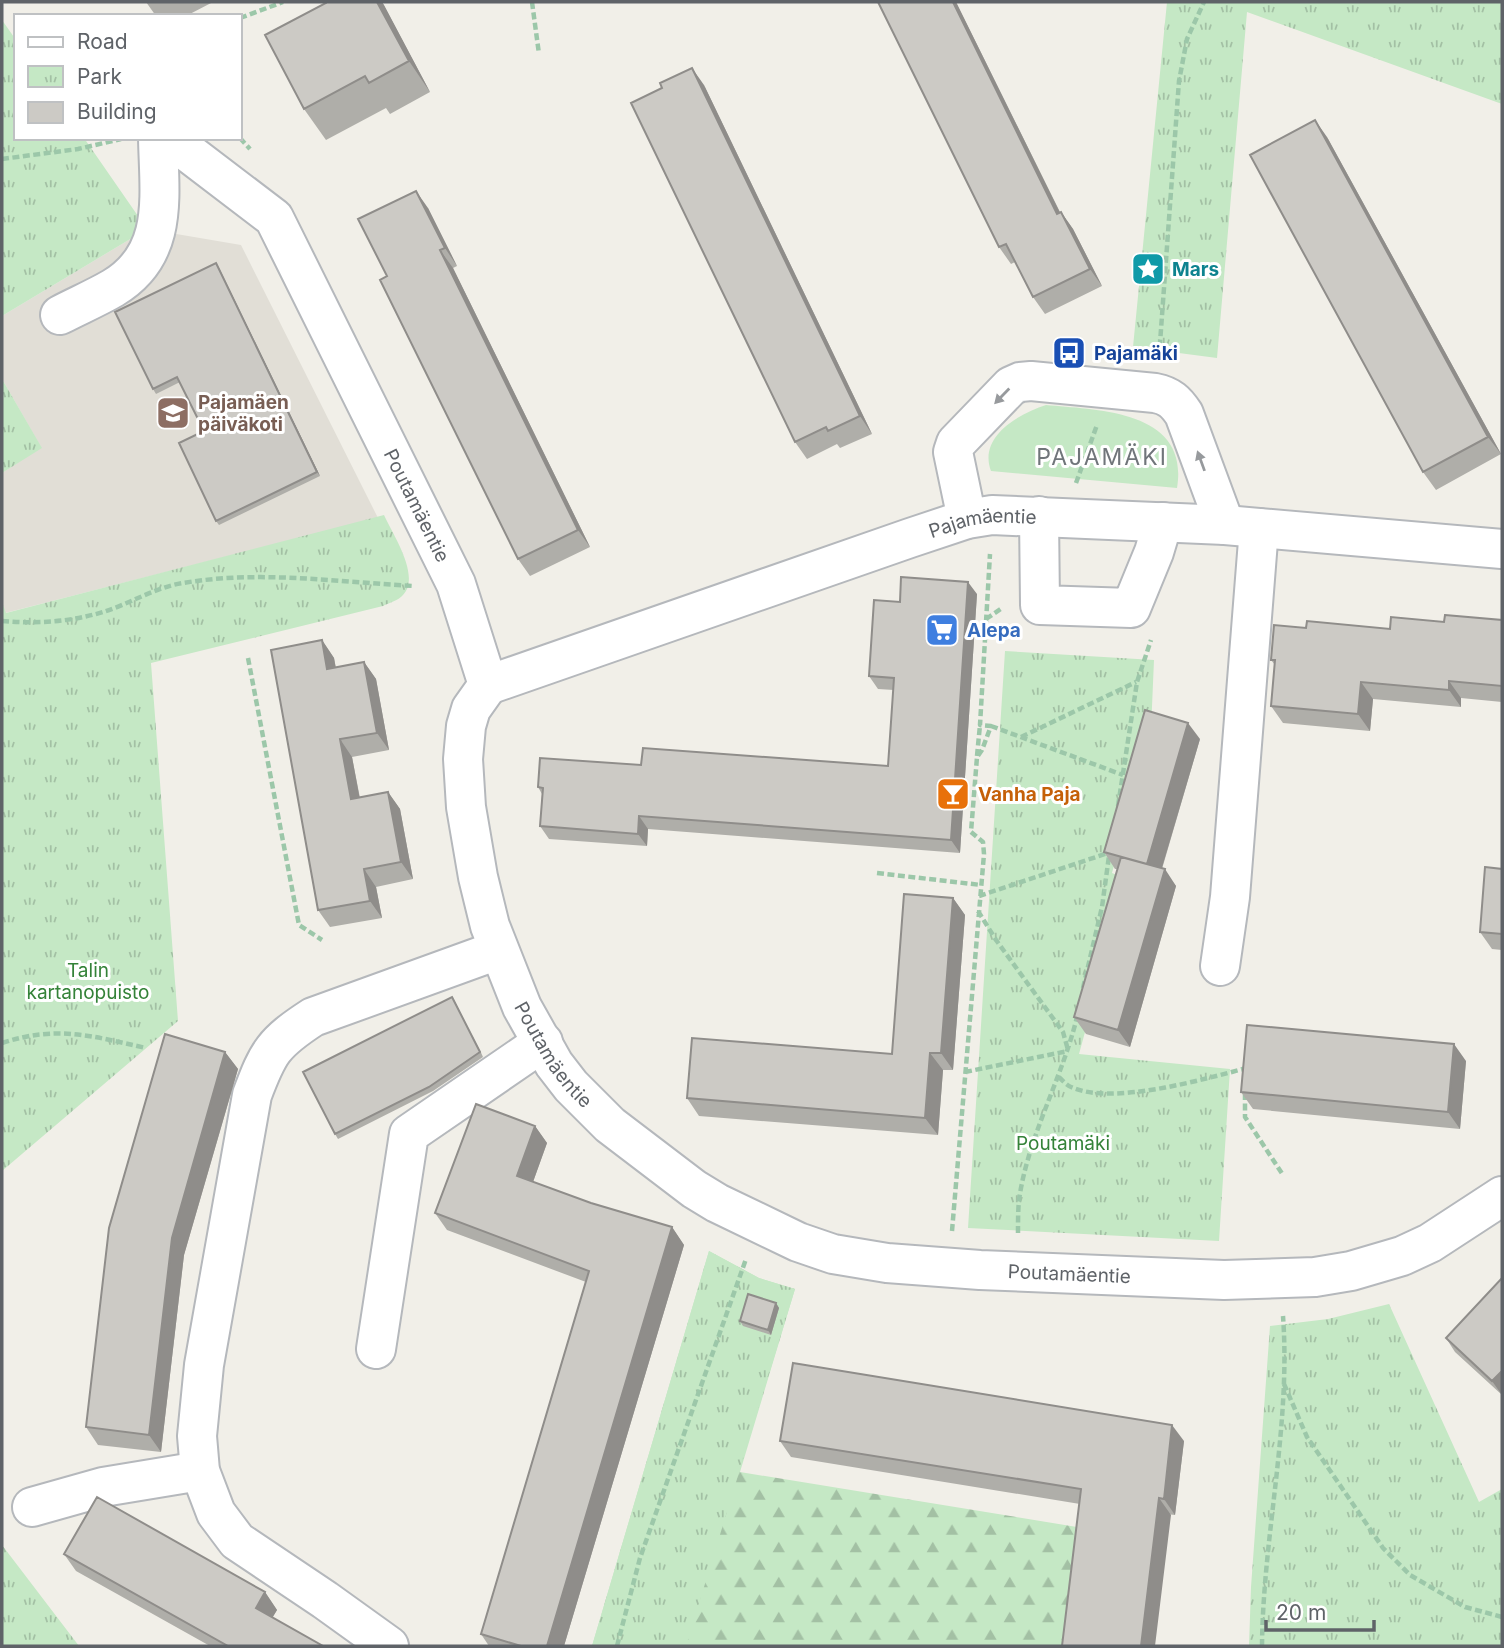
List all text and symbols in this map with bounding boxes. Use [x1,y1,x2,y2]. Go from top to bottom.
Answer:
legend [14,14,242,140]
text: Road [77,29,128,54]
text: Park [77,64,122,89]
text: Building [77,99,157,124]
place icon: Mars [1129,250,1167,288]
place label: Mars [1172,258,1219,281]
bus stop icon: Pajamäki [1050,334,1088,372]
place label: Pajamäki [1094,342,1178,365]
one-way arrow [994,387,1011,404]
place label: Pajamäen päiväkoti [198,391,289,436]
school or university icon: Pajamäen päiväkoti [154,394,192,432]
district label: PAJAMÄKI [1036,443,1168,471]
street label: Poutamäentie [379,445,455,566]
one-way arrow [1195,450,1206,471]
street label: Pajamäentie [926,504,1037,542]
supermarket icon: Alepa [923,611,961,649]
place label: Alepa [967,619,1021,642]
bar icon: Vanha Paja [934,775,972,813]
place label: Vanha Paja [978,783,1081,806]
park label: Talin kartanopuisto [26,959,150,1004]
street label: Poutamäentie [510,997,597,1112]
park label: Poutamäki [1016,1132,1110,1155]
street label: Poutamäentie [1007,1260,1131,1288]
scale bar [1266,1588,1374,1632]
text: 20 m [1276,1600,1326,1625]

